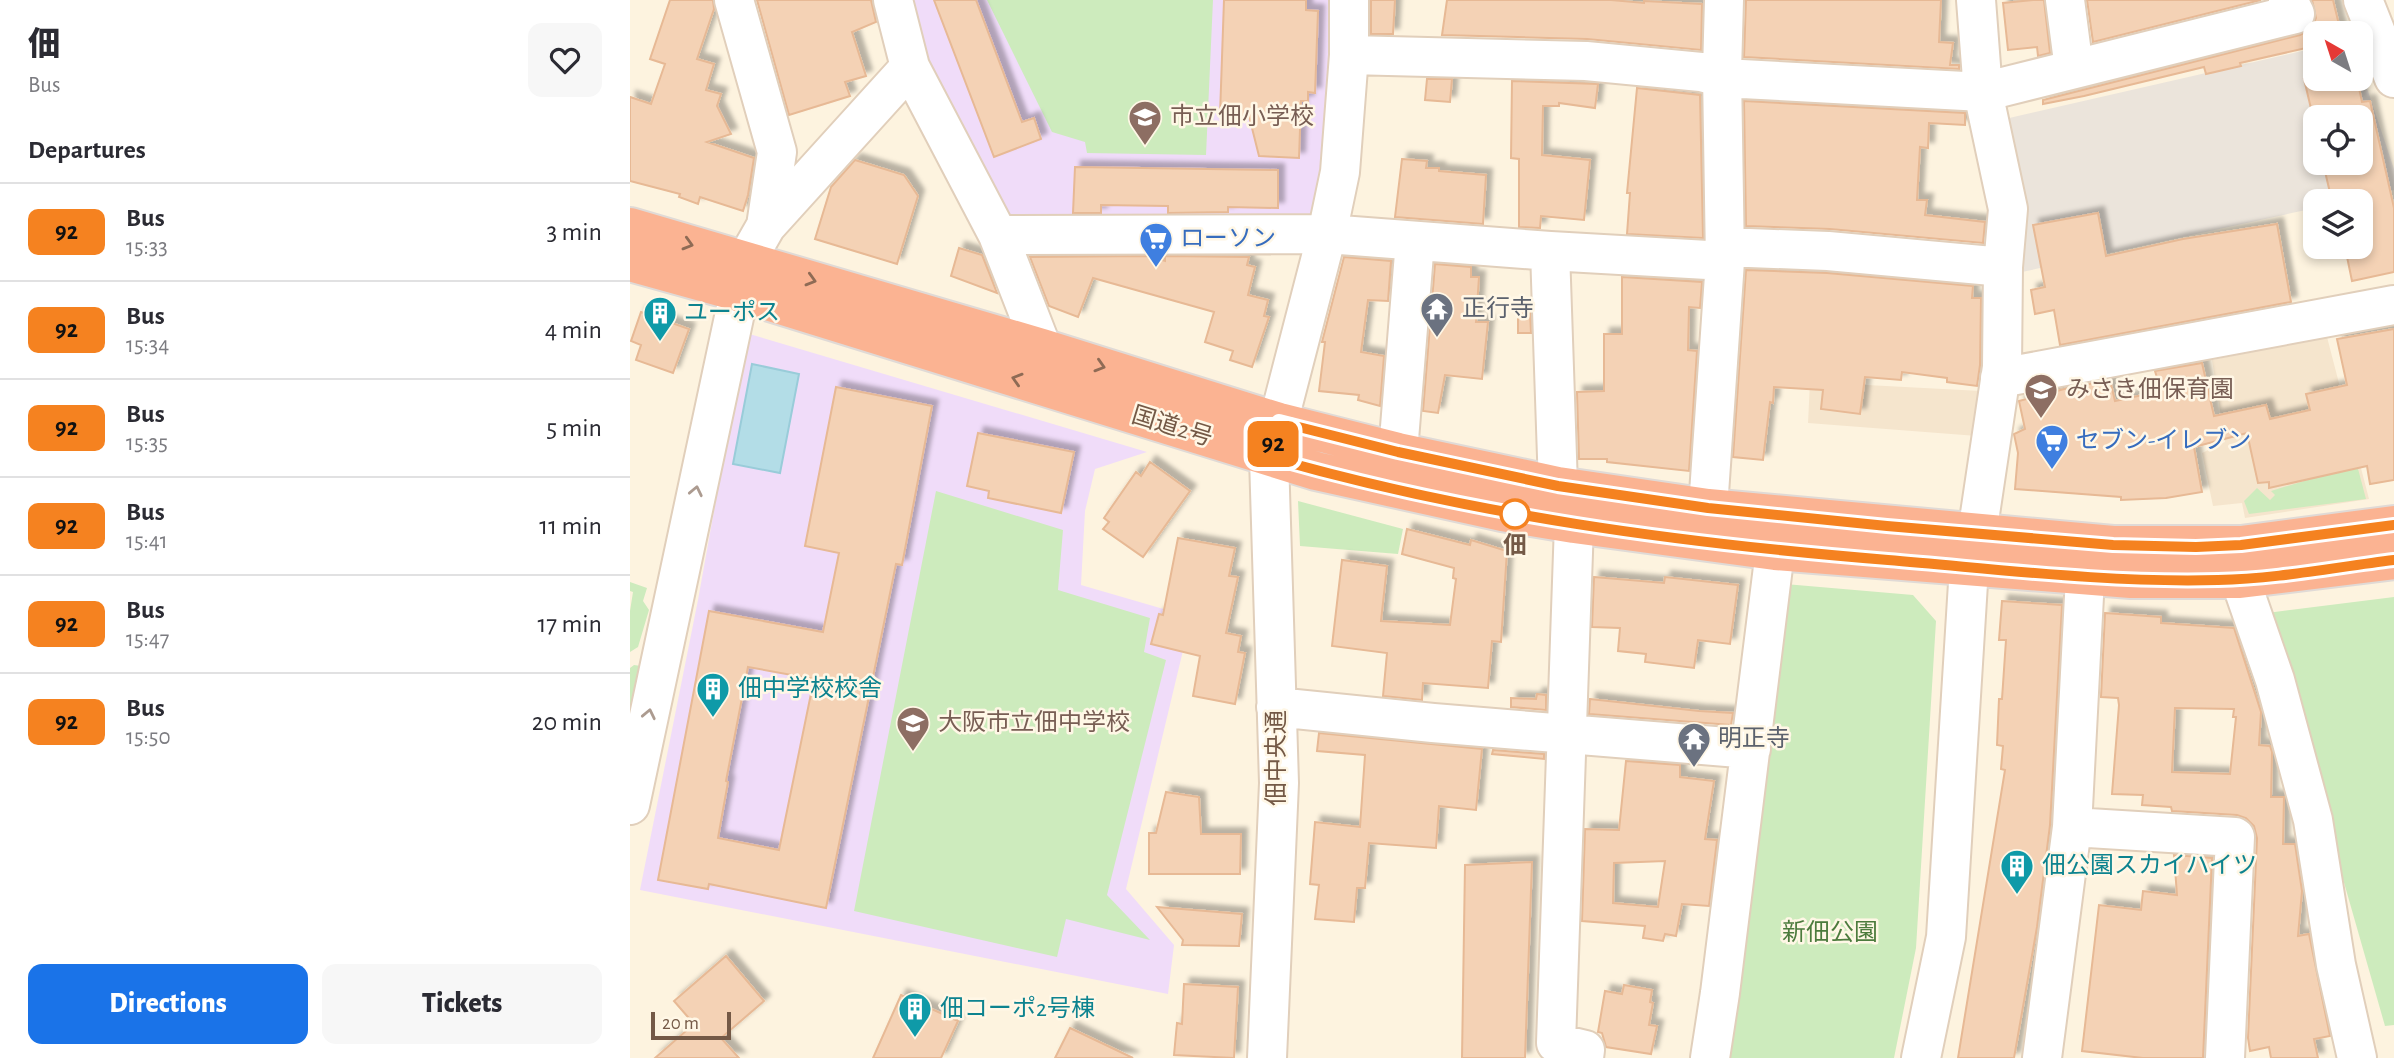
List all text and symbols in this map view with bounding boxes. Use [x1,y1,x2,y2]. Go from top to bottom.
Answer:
north arrow [2303,21,2373,91]
map controls [2303,21,2373,259]
button: heart [528,23,602,97]
text: 佃 [28,29,61,62]
text: Bus [28,74,61,97]
school or university icon: 市立佃小学校 [1126,98,1164,147]
place label: 市立佃小学校 [1170,103,1314,129]
button: locate [2303,105,2373,175]
text: Departures [28,137,146,163]
button: layers [2303,189,2373,259]
text: Bus [126,205,165,231]
text: 3 min [546,219,602,245]
text: 92 [55,220,78,244]
supermarket icon: ローソン [1137,220,1175,269]
place label: ローソン [1180,227,1276,251]
text: 15:33 [126,236,168,259]
one-way arrow [682,236,694,250]
one-way arrow [805,271,817,286]
temple icon: 正行寺 [1418,290,1456,339]
building icon: ユーポス [641,294,679,343]
place label: 正行寺 [1462,295,1534,321]
place label: ユーポス [684,299,780,325]
text: Bus [126,303,165,329]
text: 4 min [545,317,602,343]
text: 92 [55,318,78,342]
text: 15:34 [126,334,169,357]
one-way arrow [1093,357,1105,372]
school or university icon: みさき佃保育園 [2022,371,2060,420]
one-way arrow [1011,372,1023,387]
place label: みさき佃保育園 [2066,376,2234,402]
text: Bus [126,401,165,427]
street label: 国道2号 [1129,401,1216,451]
text: 5 min [546,415,602,441]
text: 92 [55,416,78,440]
line badge: 92 [1242,421,1304,467]
supermarket icon: セブン-イレブン [2033,422,2071,471]
place label: セブン-イレブン [2076,427,2251,453]
text: 15:35 [126,432,168,455]
text: 92 [1262,432,1284,456]
one-way arrow [687,485,702,497]
text: Bus [126,499,165,525]
marker: 佃 [1500,499,1530,529]
text: 11 min [539,513,602,539]
text: 92 [55,514,78,538]
text: 15:41 [126,530,168,553]
place label: 佃 [1503,532,1527,558]
text: Bus [126,597,165,623]
text: 17 min [537,611,602,637]
text: 92 [55,612,78,636]
text: 15:47 [126,628,169,651]
building icon: 佃中学校校舎 [694,670,732,719]
place label: 佃中学校校舎 [738,675,882,701]
text: Bus [126,695,165,721]
school or university icon: 大阪市立佃中学校 [894,704,932,753]
one-way arrow [641,708,656,720]
text: 20 min [532,709,602,735]
place label: 大阪市立佃中学校 [938,709,1130,735]
text: 92 [55,710,78,734]
street label: 佃中央通 [1263,710,1289,806]
temple icon: 明正寺 [1675,720,1713,769]
text: 15:50 [126,726,171,749]
place label: 明正寺 [1718,726,1790,751]
building icon: 佃公園スカイハイツ [1998,847,2036,896]
place label: 佃公園スカイハイツ [2042,852,2257,878]
park label: 新佃公園 [1782,919,1878,945]
button: Directions [28,964,308,1044]
button: Tickets [322,964,602,1044]
building icon: 佃コーポ2号棟 [896,990,934,1039]
place label: 佃コーポ2号棟 [940,995,1095,1021]
scale bar [651,1009,732,1041]
text: 20 m [662,1014,699,1033]

